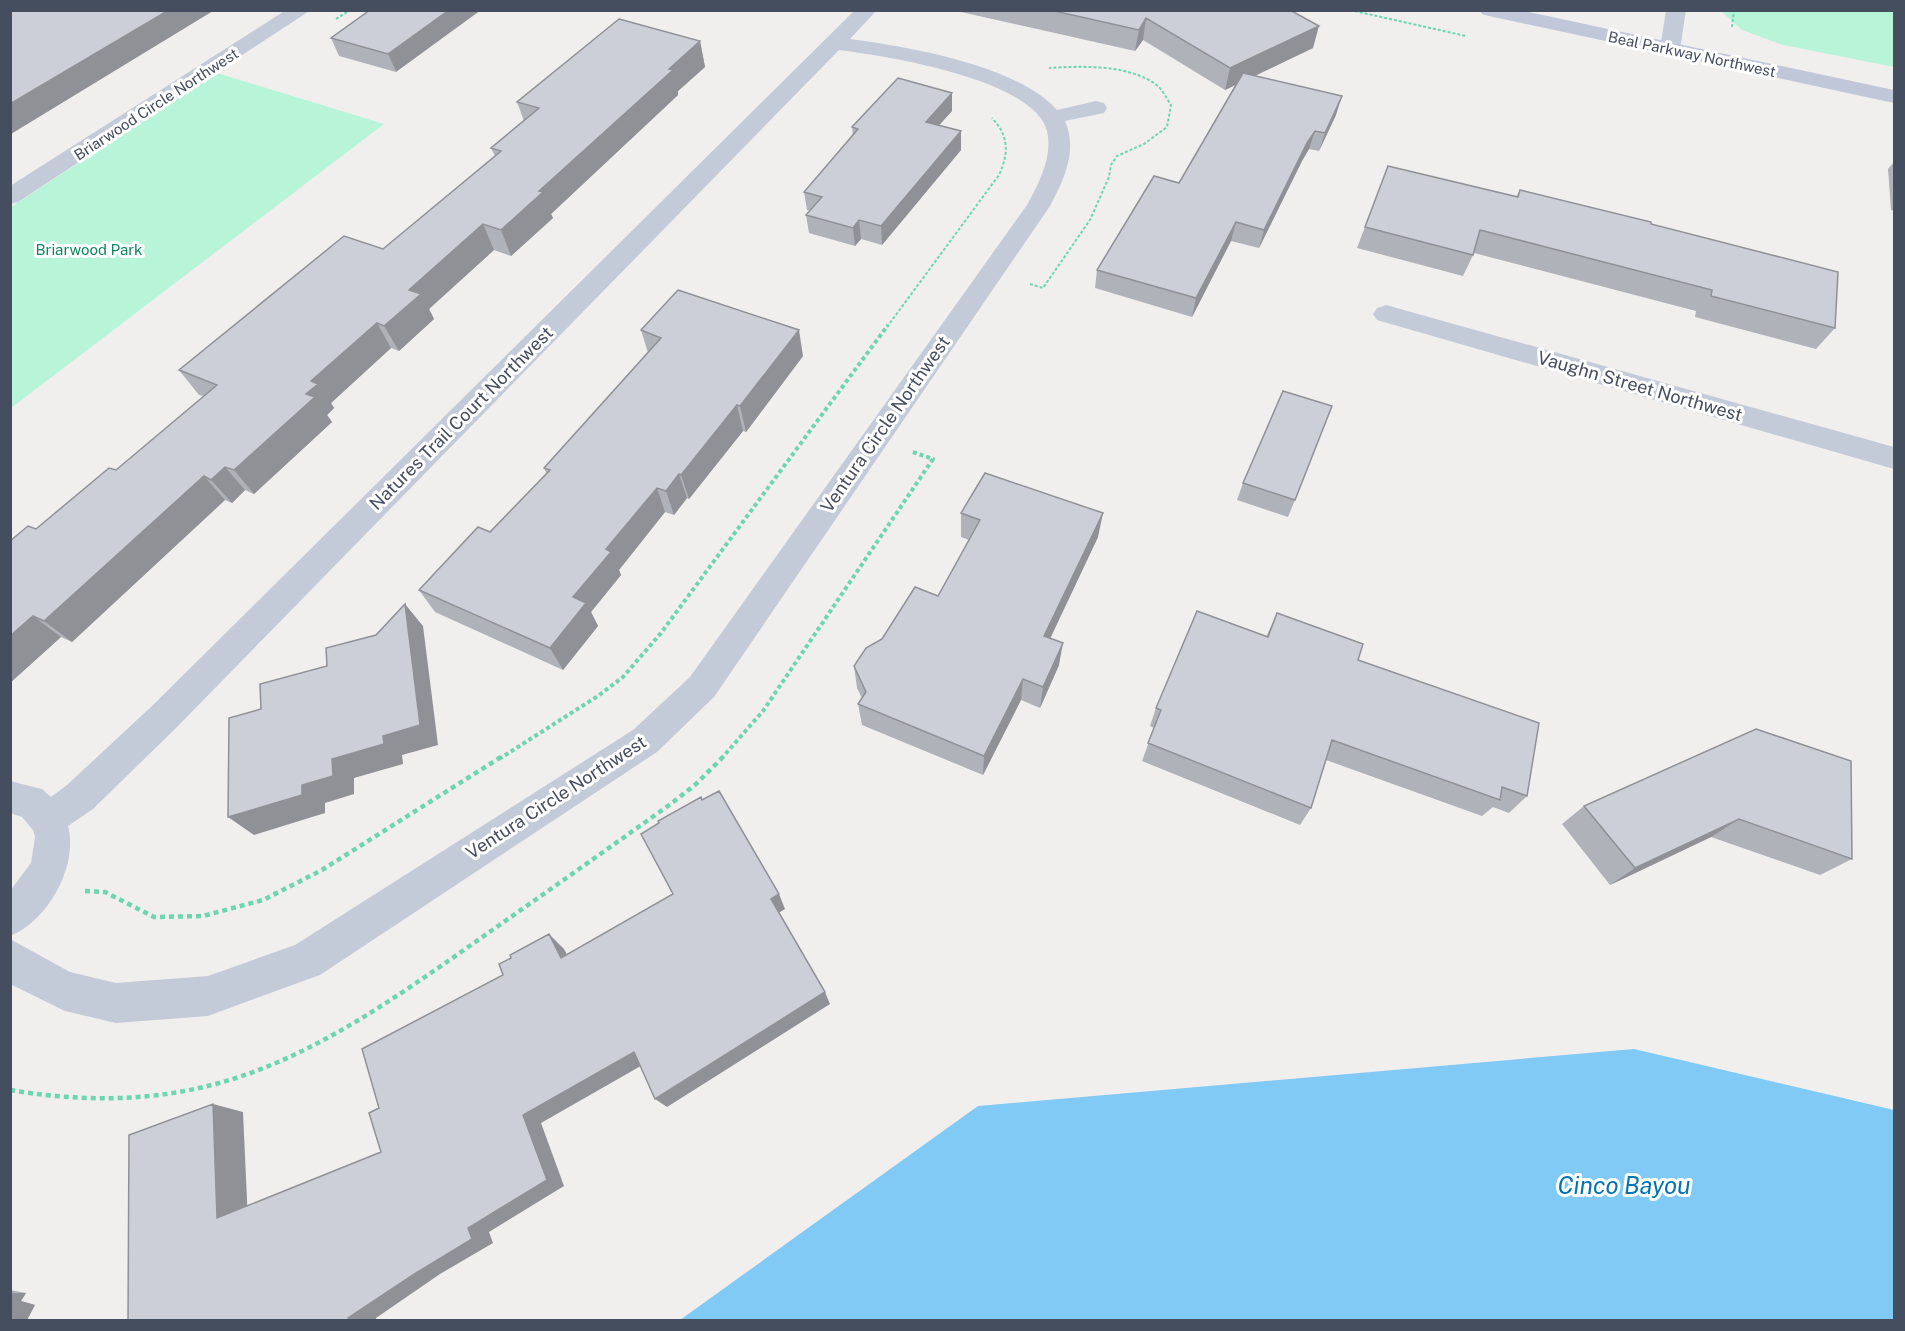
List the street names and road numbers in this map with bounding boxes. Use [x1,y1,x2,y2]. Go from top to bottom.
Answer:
street label: Beal Parkway Northwest [1607,28,1778,80]
street label: Briarwood Circle Northwest [71,44,241,163]
street label: Natures Trail Court Northwest [365,322,557,514]
street label: Ventura Circle Northwest [816,332,954,516]
street label: Vaughn Street Northwest [1535,347,1745,425]
street label: Ventura Circle Northwest [462,731,650,863]

